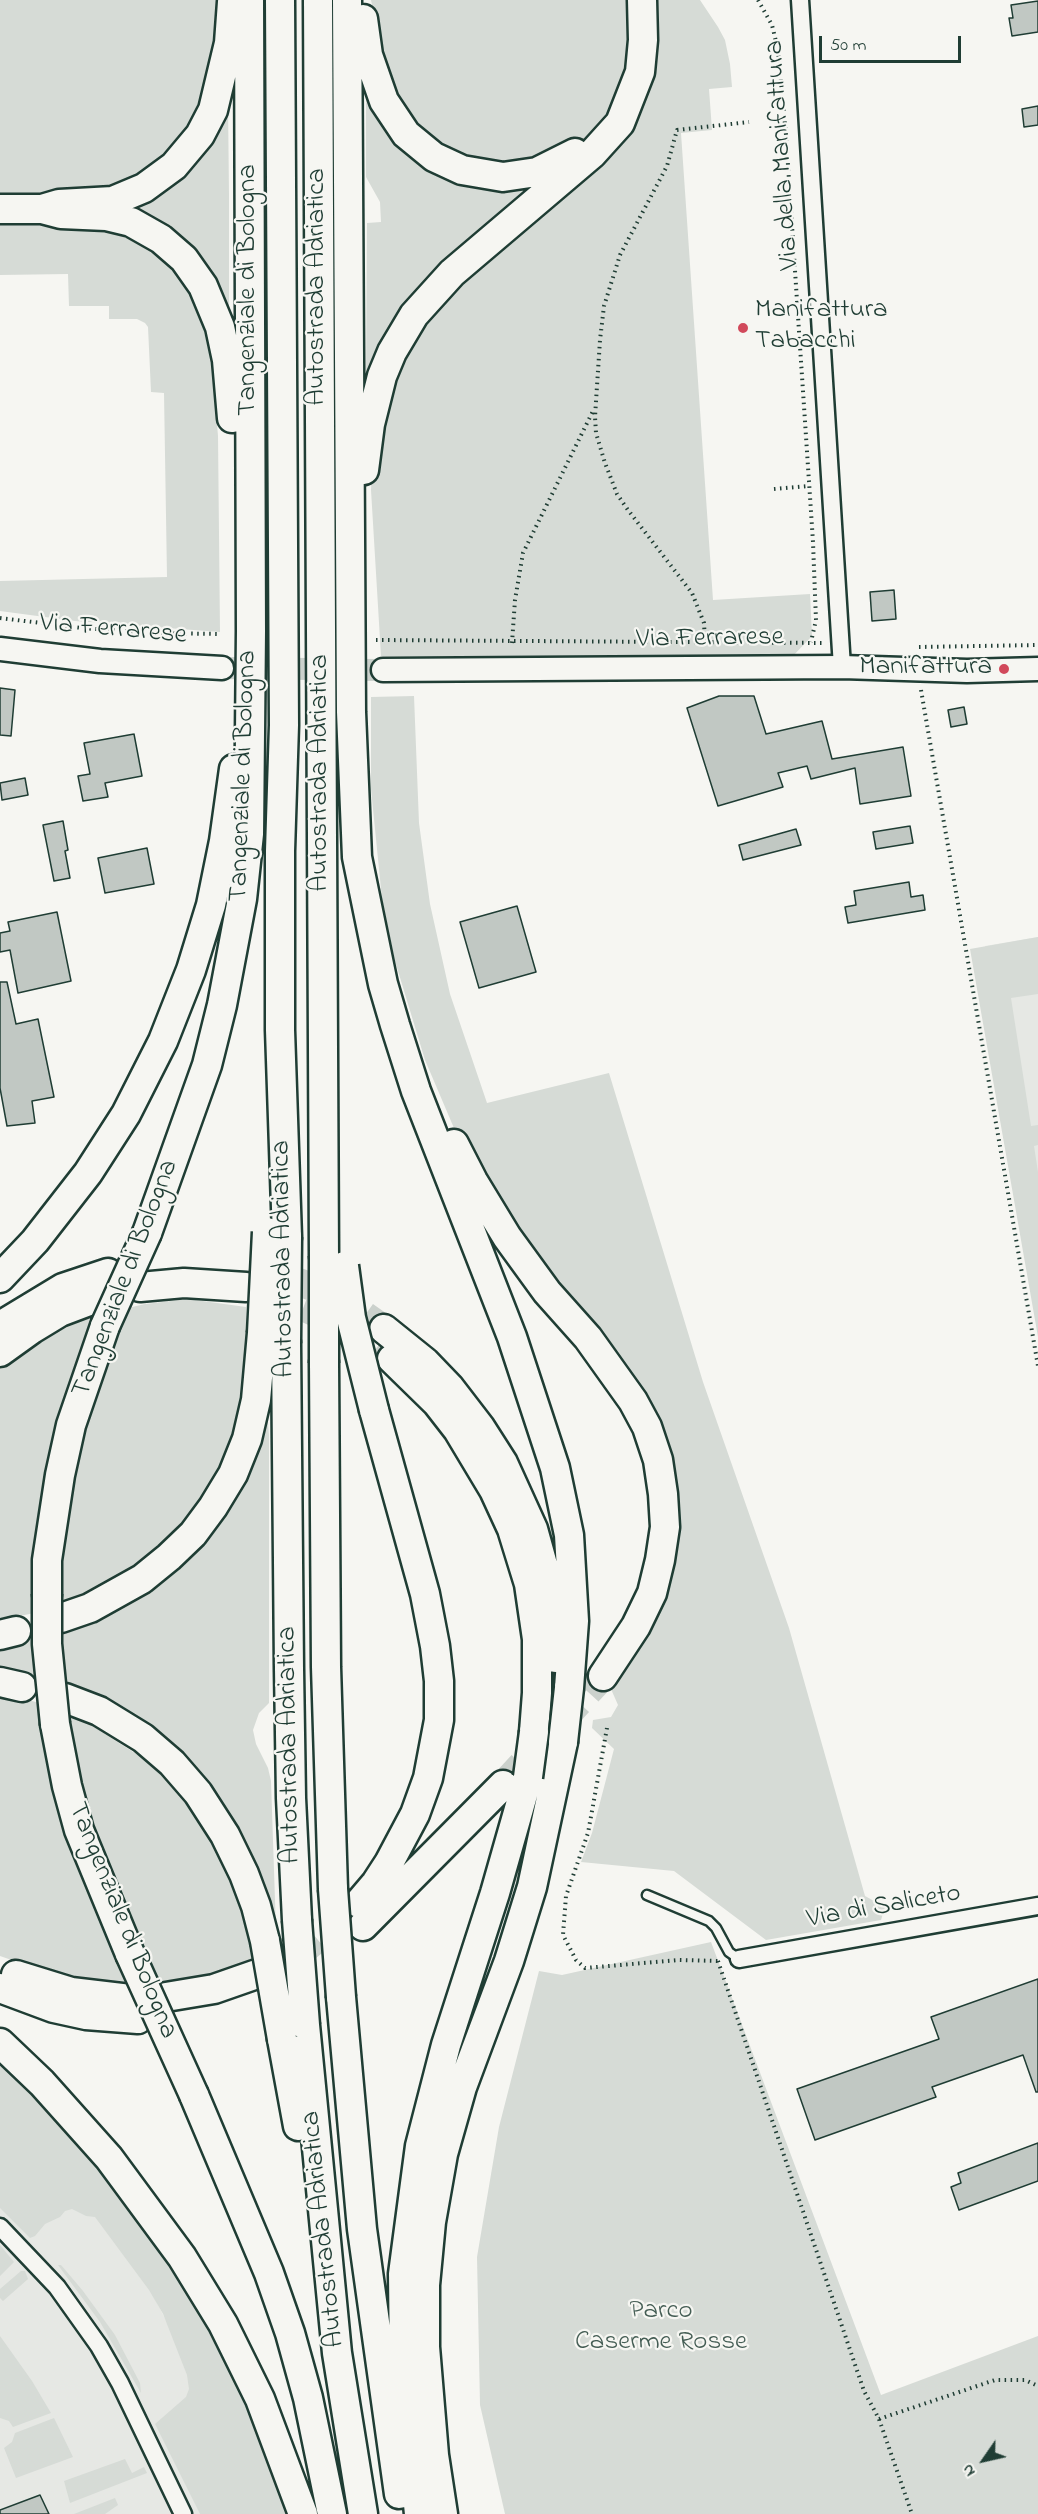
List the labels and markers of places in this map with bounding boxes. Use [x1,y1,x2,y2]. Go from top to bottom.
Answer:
place label: Manifattura Tabacchi [755,296,888,359]
marker: Manifattura Tabacchi [736,321,750,335]
place label: Manifattura [859,653,992,685]
marker: Manifattura [997,662,1011,676]

